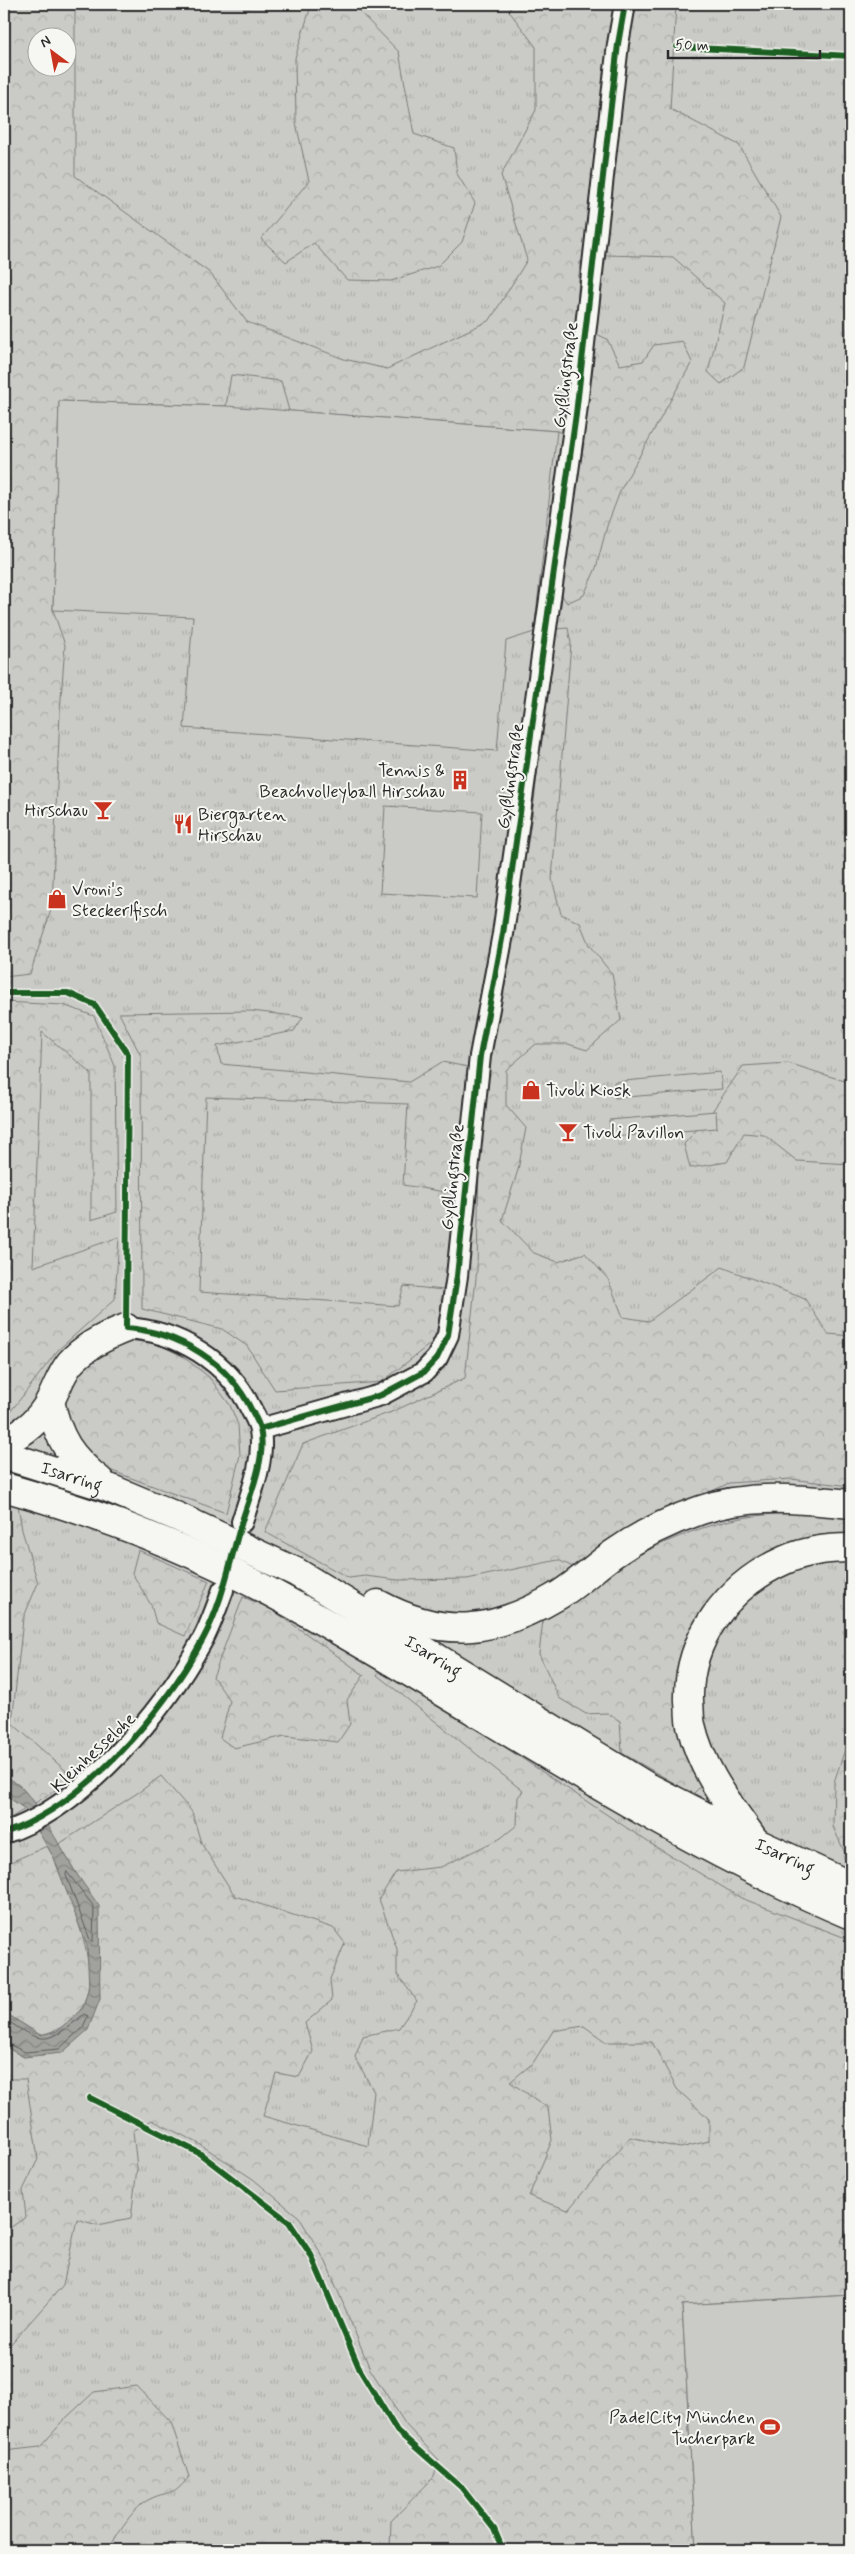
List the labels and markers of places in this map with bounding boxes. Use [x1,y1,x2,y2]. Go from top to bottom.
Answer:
place label: Tennis & Beachvolleyball Hirschau [259,759,445,804]
building icon: Tennis & Beachvolleyball Hirschau [449,769,471,791]
place label: Hirschau [24,799,88,823]
bar icon: Hirschau [92,799,114,821]
place label: Biergarten Hirschau [198,803,286,848]
restaurant icon: Biergarten Hirschau [172,813,194,835]
place label: Vroni's Steckerlfisch [72,878,167,923]
shop icon: Vroni's Steckerlfisch [46,888,68,910]
shop icon: Tivoli Kiosk [520,1079,542,1101]
place label: Tivoli Kiosk [546,1079,631,1103]
bar icon: Tivoli Pavillon [557,1121,579,1143]
place label: Tivoli Pavillon [583,1121,684,1145]
place label: PadelCity München Tucherpark [609,2406,755,2451]
sports icon: PadelCity München Tucherpark [759,2416,781,2438]

